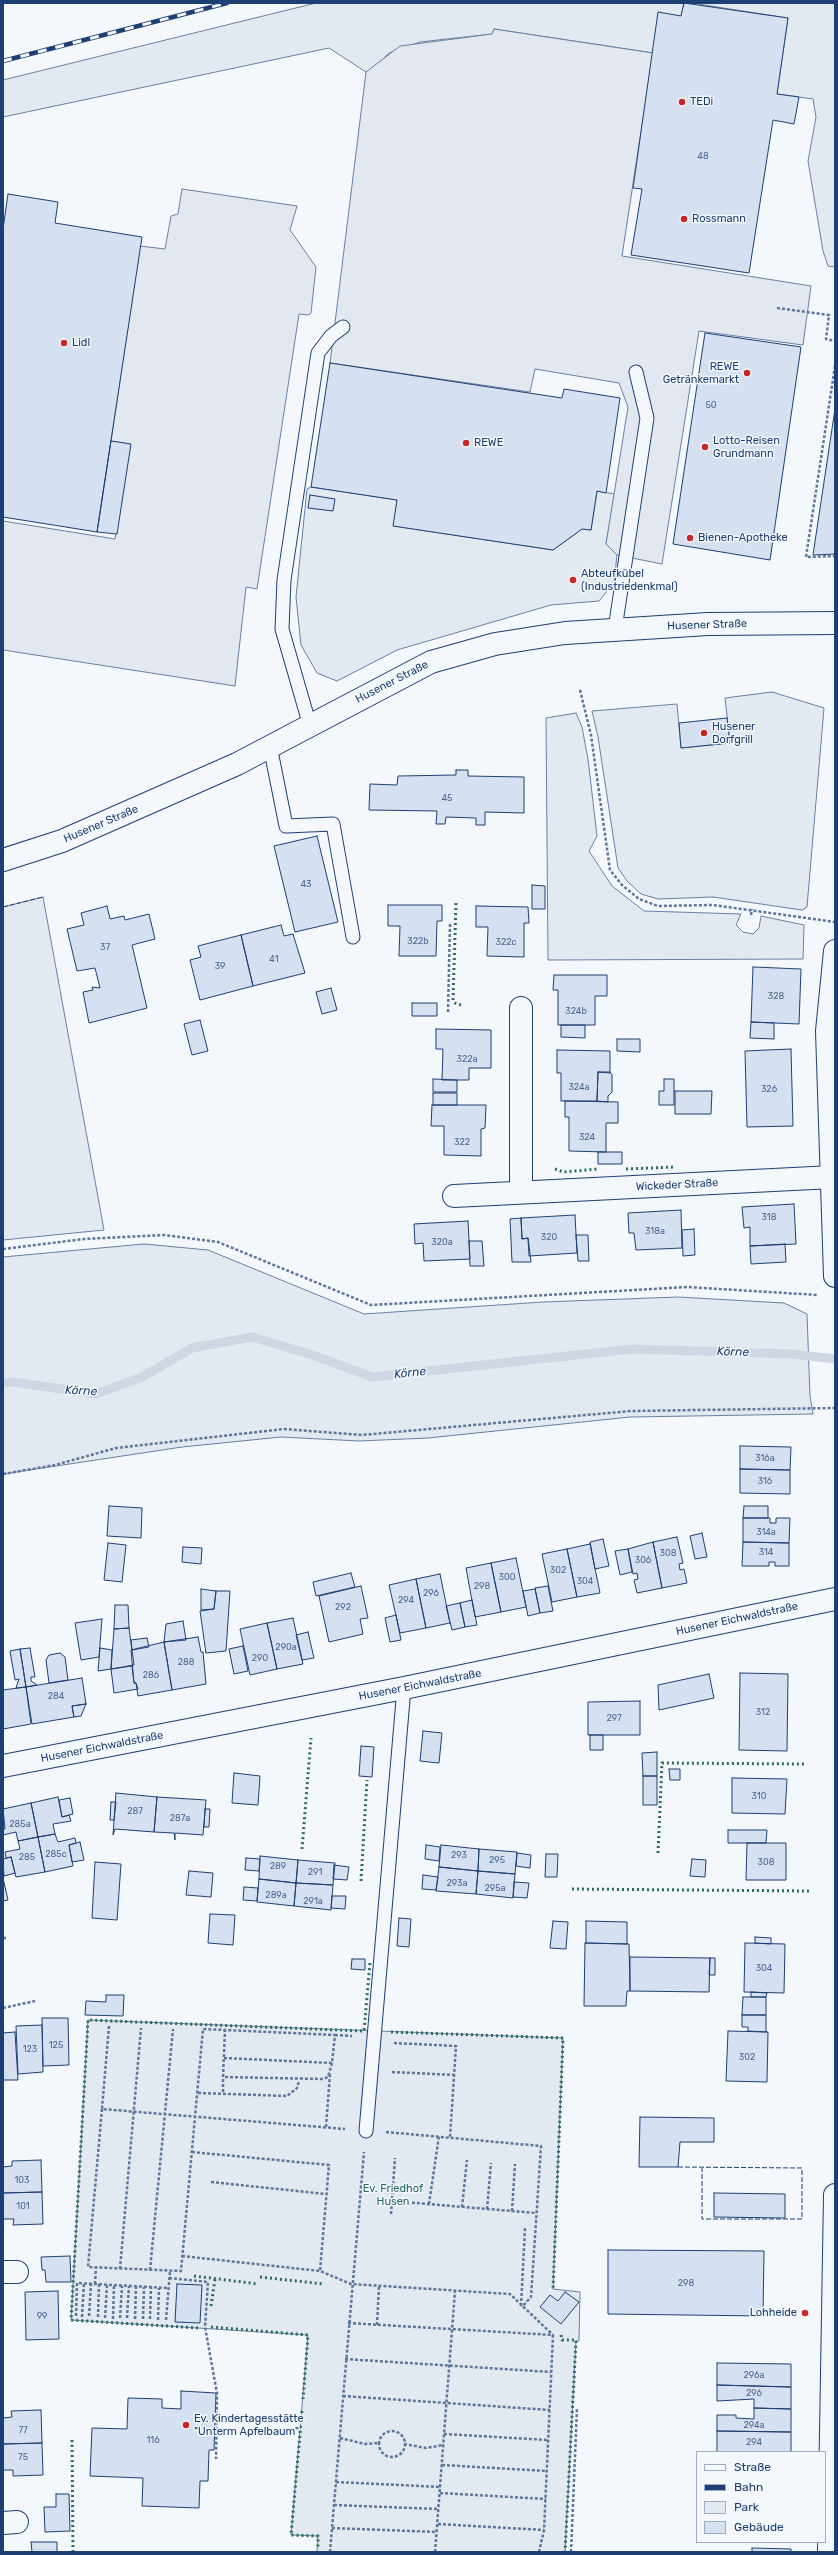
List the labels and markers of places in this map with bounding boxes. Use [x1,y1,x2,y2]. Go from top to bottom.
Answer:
place label: TEDi [690,95,713,109]
marker: TEDi [677,97,687,107]
place label: Rossmann [692,212,746,226]
marker: Rossmann [679,214,689,224]
place label: Lidl [72,336,90,350]
marker: Lidl [59,338,69,348]
place label: REWE Getränkemarkt [663,360,739,386]
marker: REWE Getränkemarkt [742,368,752,378]
place label: Lotto-Reisen Grundmann [713,434,780,460]
place label: REWE [474,436,503,450]
marker: REWE [461,438,471,448]
marker: Lotto-Reisen Grundmann [700,442,710,452]
place label: Bienen-Apotheke [698,531,788,545]
marker: Bienen-Apotheke [685,533,695,543]
place label: Abteufkübel (Industriedenkmal) [581,567,678,593]
marker: Abteufkübel (Industriedenkmal) [568,575,578,585]
place label: Husener Dorfgrill [712,720,755,746]
marker: Husener Dorfgrill [699,728,709,738]
place label: Lohheide [750,2306,797,2320]
marker: Lohheide [800,2308,810,2318]
place label: Ev. Kindertagesstätte "Unterm Apfelbaum" [194,2412,304,2438]
marker: Ev. Kindertagesstätte "Unterm Apfelbaum" [181,2420,191,2430]

